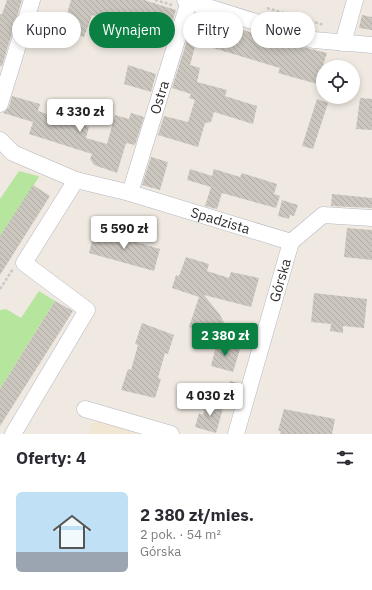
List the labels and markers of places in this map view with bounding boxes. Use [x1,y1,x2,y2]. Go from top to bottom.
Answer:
pin: 4 330 zł [39,99,121,133]
pin: 5 590 zł [83,216,165,250]
pin: 2 380 zł [184,323,266,357]
pin: 4 030 zł [169,383,251,417]

